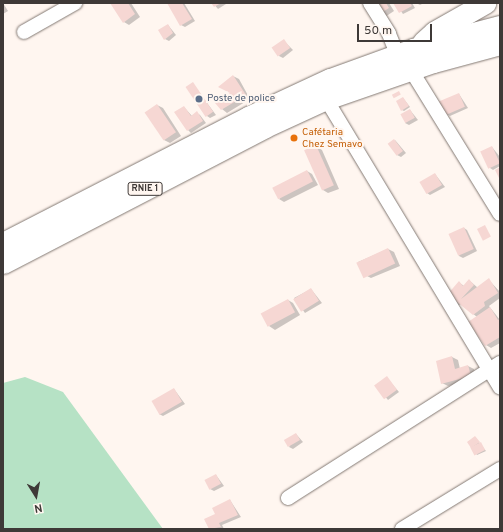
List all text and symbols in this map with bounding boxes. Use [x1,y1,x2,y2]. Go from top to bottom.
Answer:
scale bar [359,16,434,42]
text: 50 m [364,23,392,39]
place label: Poste de police [207,93,275,105]
marker: Poste de police [194,94,204,104]
place label: Cafétaria Chez Semavo [302,126,363,150]
marker: Cafétaria Chez Semavo [289,133,299,143]
road number: RNIE 1 [127,182,163,196]
north arrow [16,476,56,516]
text: N [33,500,44,515]

